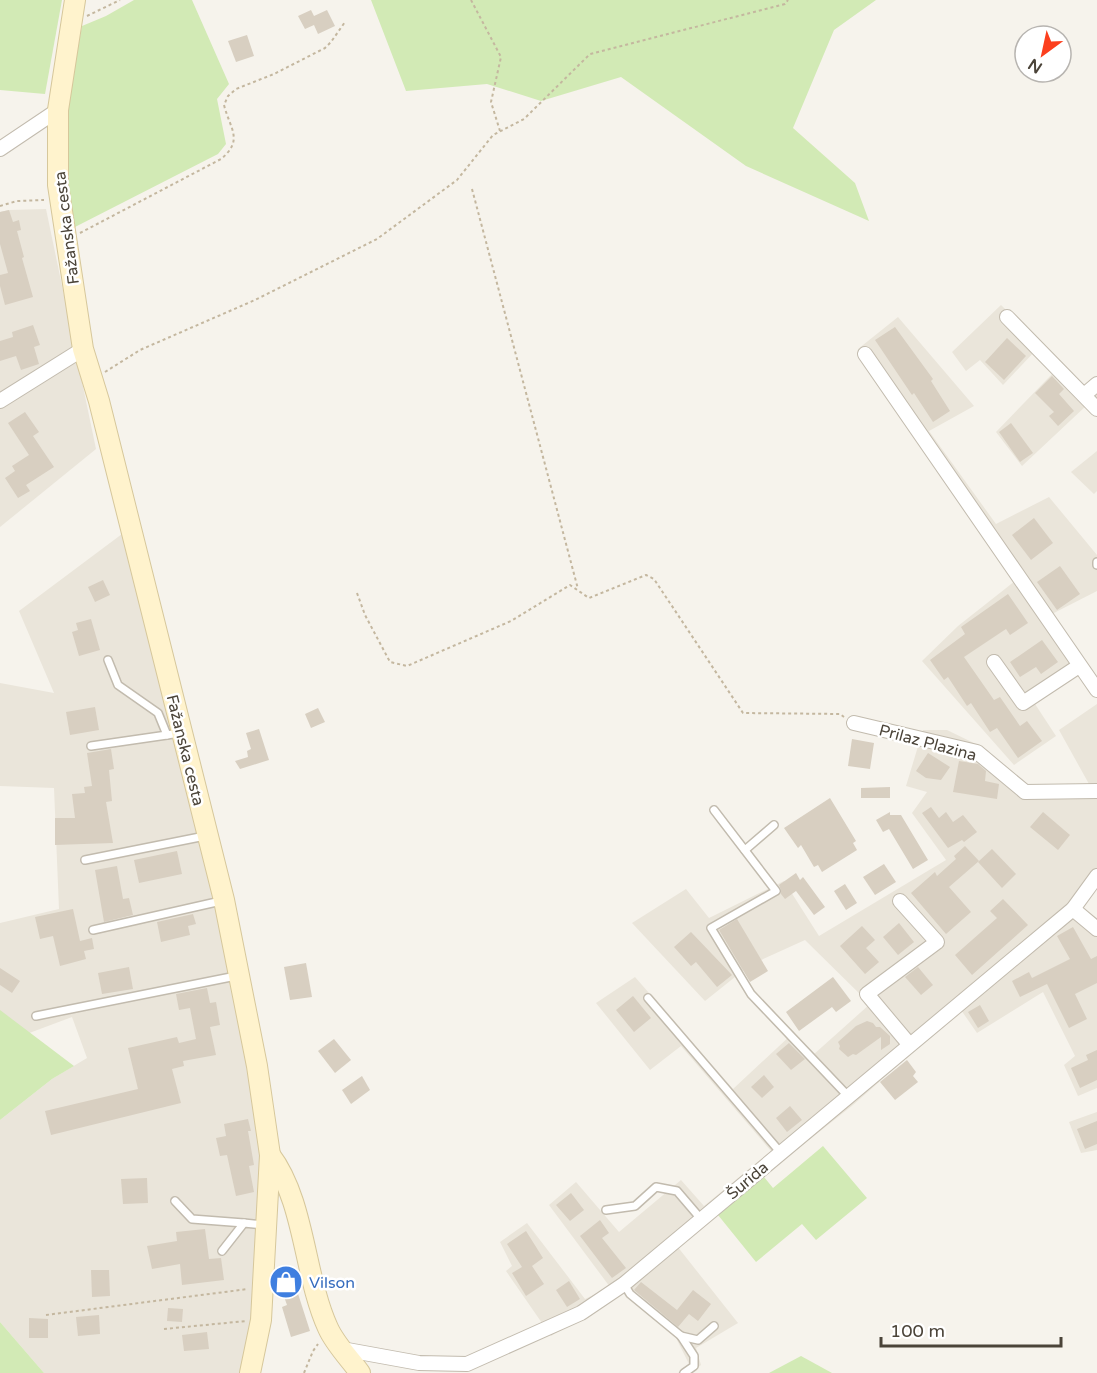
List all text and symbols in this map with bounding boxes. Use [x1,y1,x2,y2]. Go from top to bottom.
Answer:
north arrow [1013,24,1073,84]
text: N [1025,54,1046,78]
street label: Fažanska cesta [50,170,84,286]
street label: Fažanska cesta [162,693,209,808]
street label: Prilaz Plazina [877,720,979,766]
street label: Šurida [723,1157,773,1204]
shop icon: Vilson [268,1264,304,1300]
place label: Vilson [309,1273,355,1293]
scale bar [881,1310,1061,1348]
text: 100 m [890,1320,945,1342]

